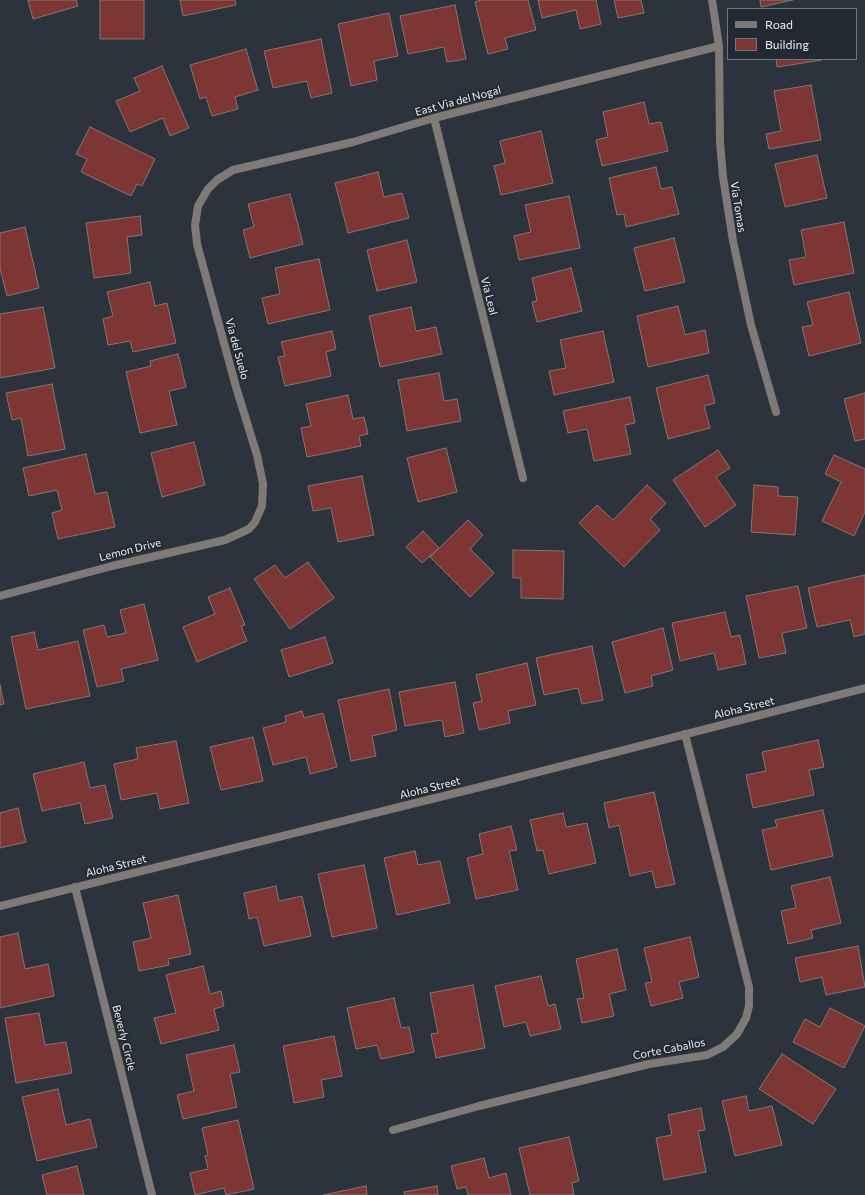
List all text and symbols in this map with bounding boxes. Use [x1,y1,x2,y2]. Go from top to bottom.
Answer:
legend [727,8,857,60]
text: Road [765,17,793,31]
text: Building [765,37,809,51]
street label: East Via del Nogal [414,83,502,119]
street label: Via Tomas [727,181,749,233]
street label: Via Leal [478,276,500,316]
street label: Via del Suelo [222,317,252,381]
street label: Lemon Drive [98,536,162,564]
street label: Aloha Street [712,694,776,722]
street label: Aloha Street [398,774,462,802]
street label: Aloha Street [84,852,148,880]
street label: Beverly Circle [109,1004,139,1072]
street label: Corte Caballos [632,1036,706,1062]

